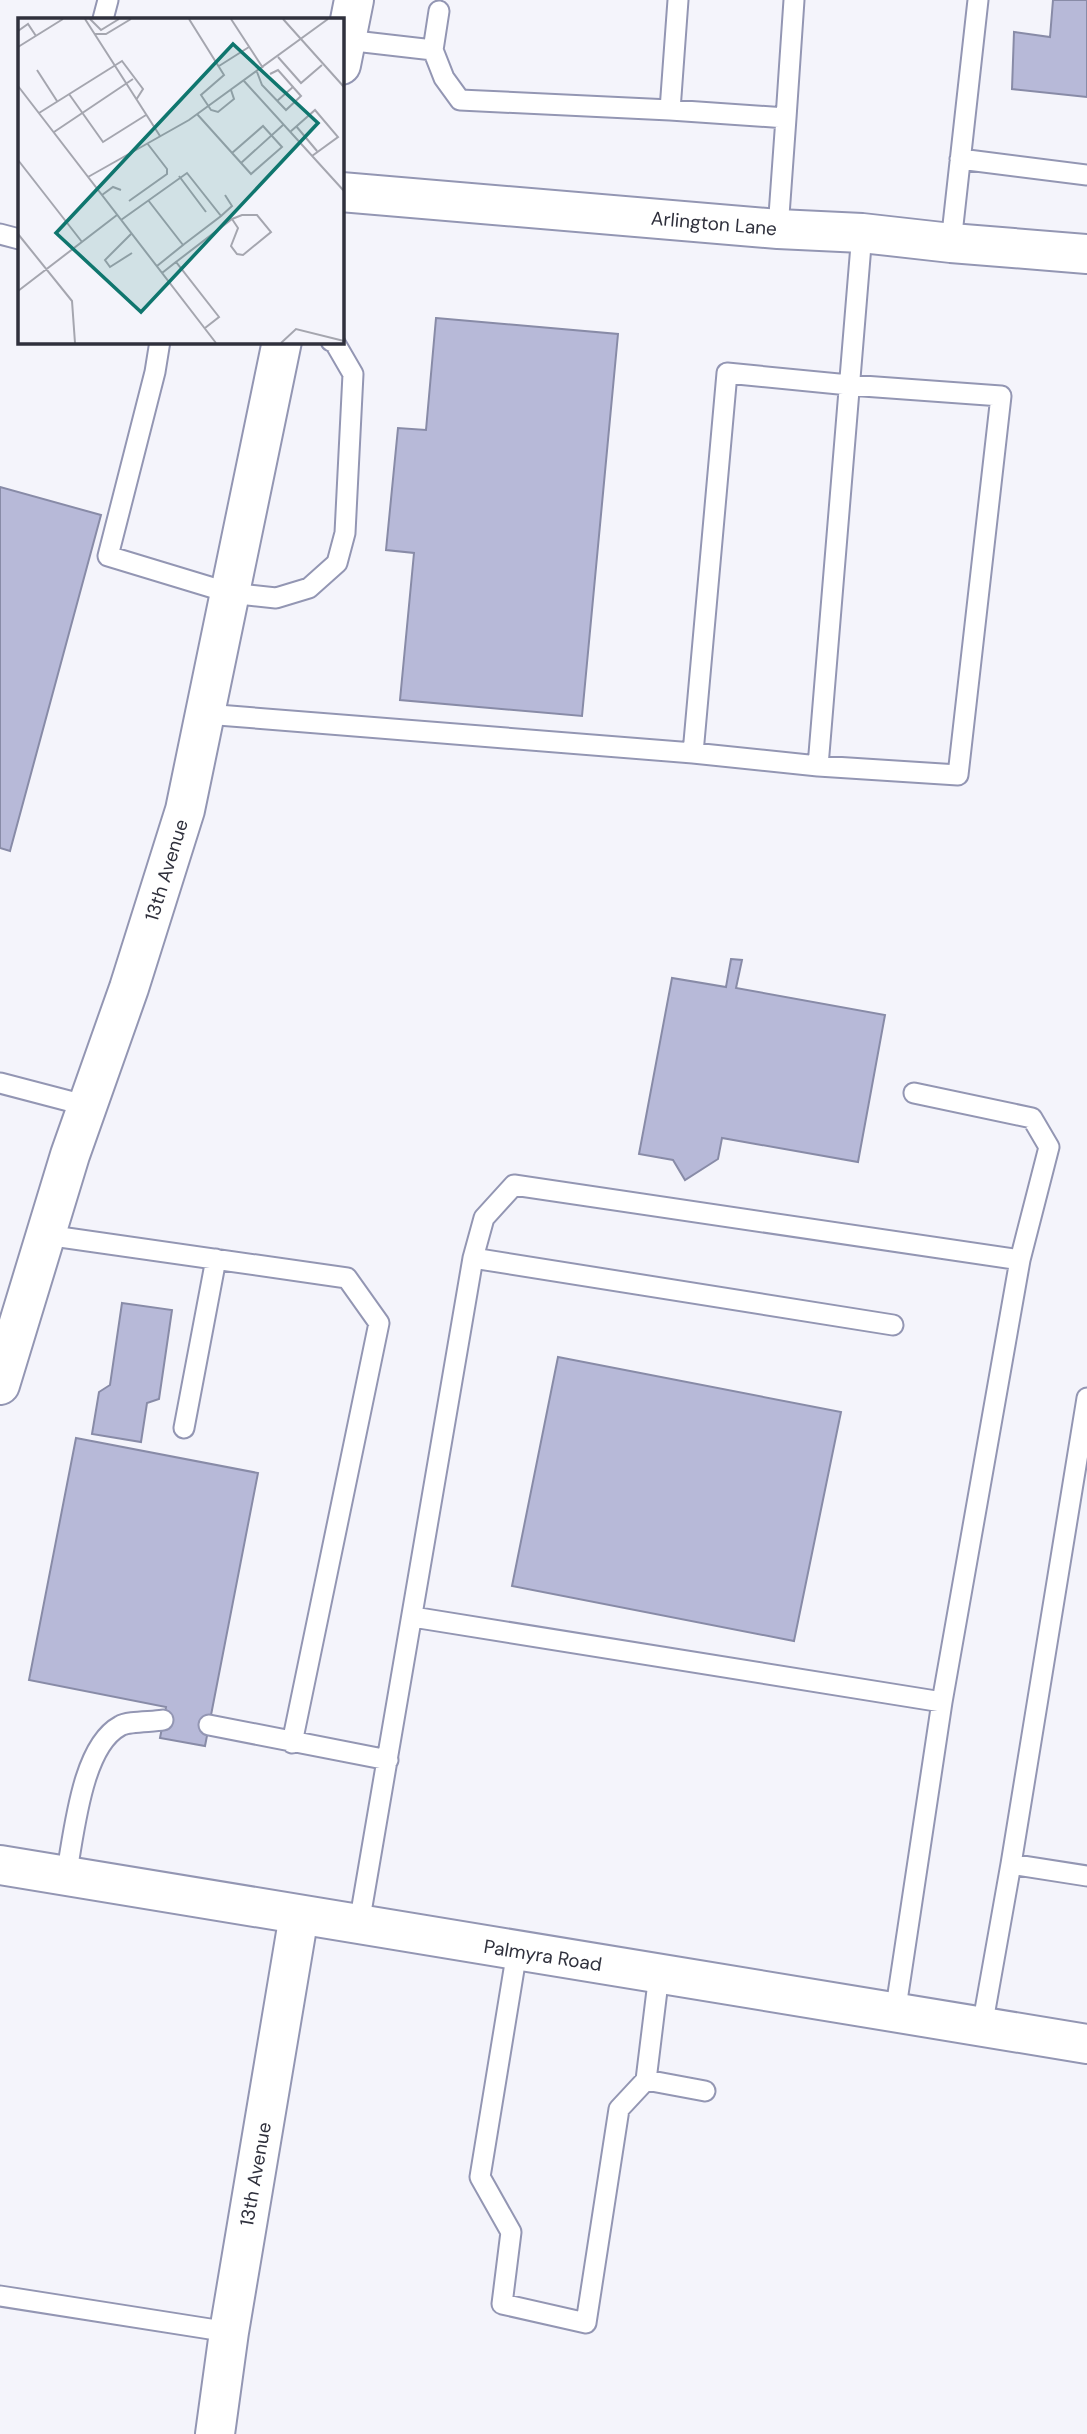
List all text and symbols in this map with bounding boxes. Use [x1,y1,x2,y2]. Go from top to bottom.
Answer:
inset map [18,18,343,343]
street label: Arlington Lane [650,206,778,241]
street label: 13th Avenue [139,816,194,924]
street label: Palmyra Road [482,1934,604,1977]
street label: 13th Avenue [234,2120,277,2228]

